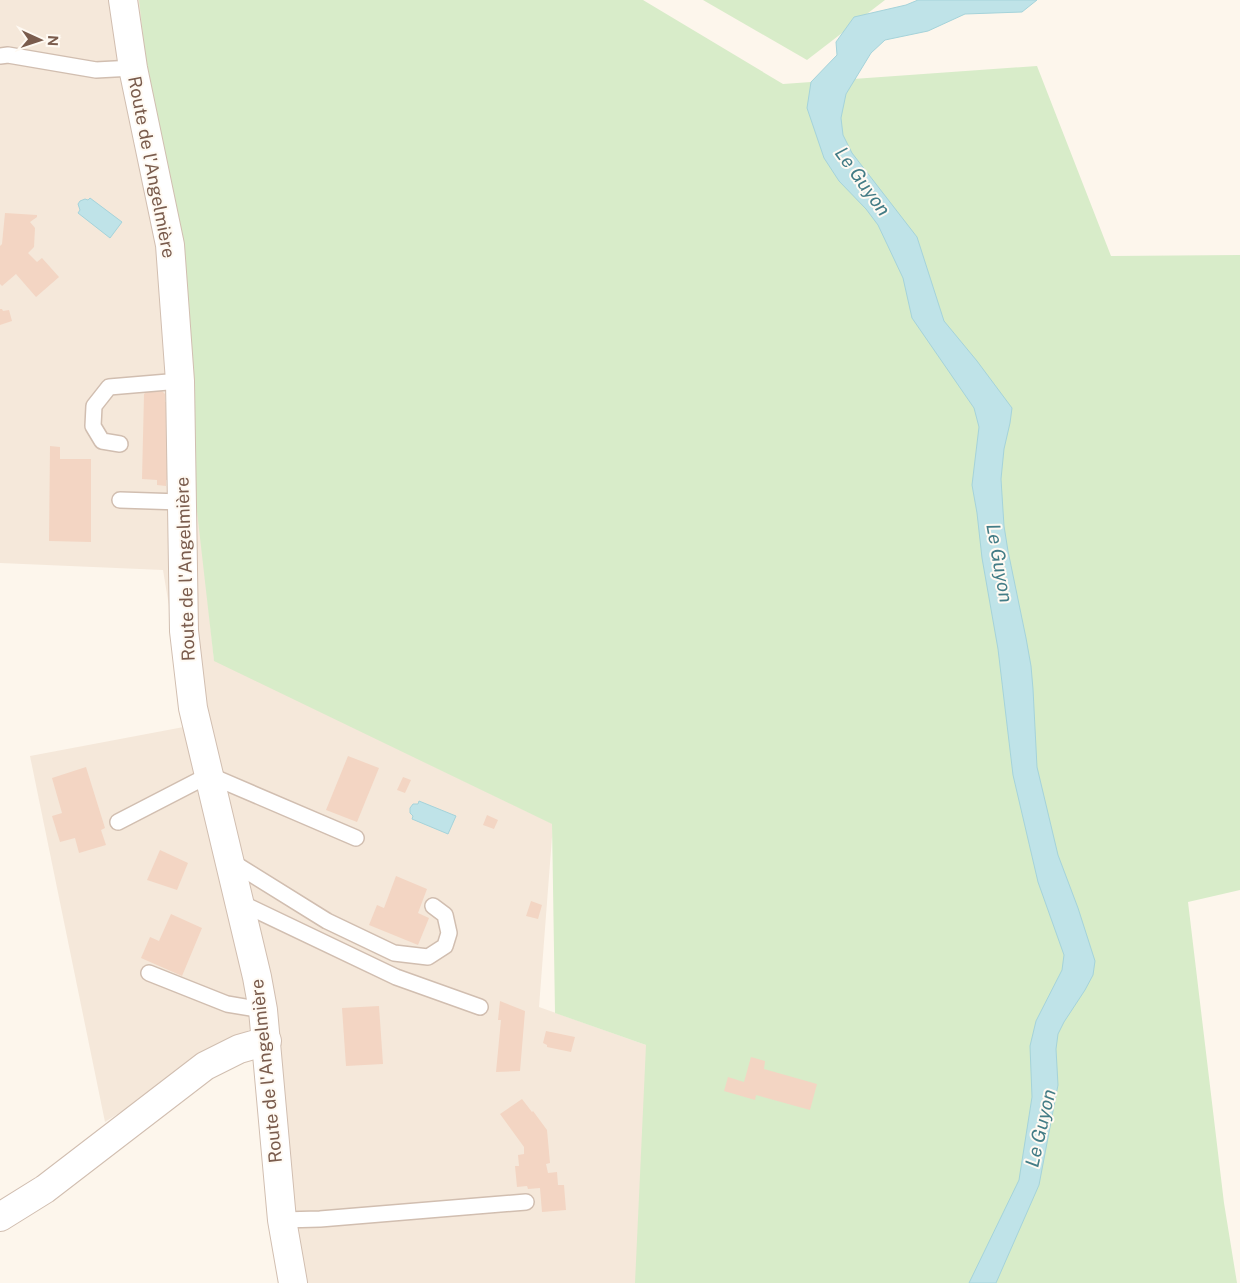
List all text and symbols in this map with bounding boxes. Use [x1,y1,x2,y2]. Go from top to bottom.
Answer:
north arrow [15,15,65,65]
text: N [45,35,61,47]
street label: Route de l'Angelmière [124,74,180,260]
water label: Le Guyon [831,142,895,220]
street label: Route de l'Angelmière [171,476,199,662]
water label: Le Guyon [982,522,1018,604]
street label: Route de l'Angelmière [246,978,286,1164]
water label: Le Guyon [1020,1087,1060,1169]

